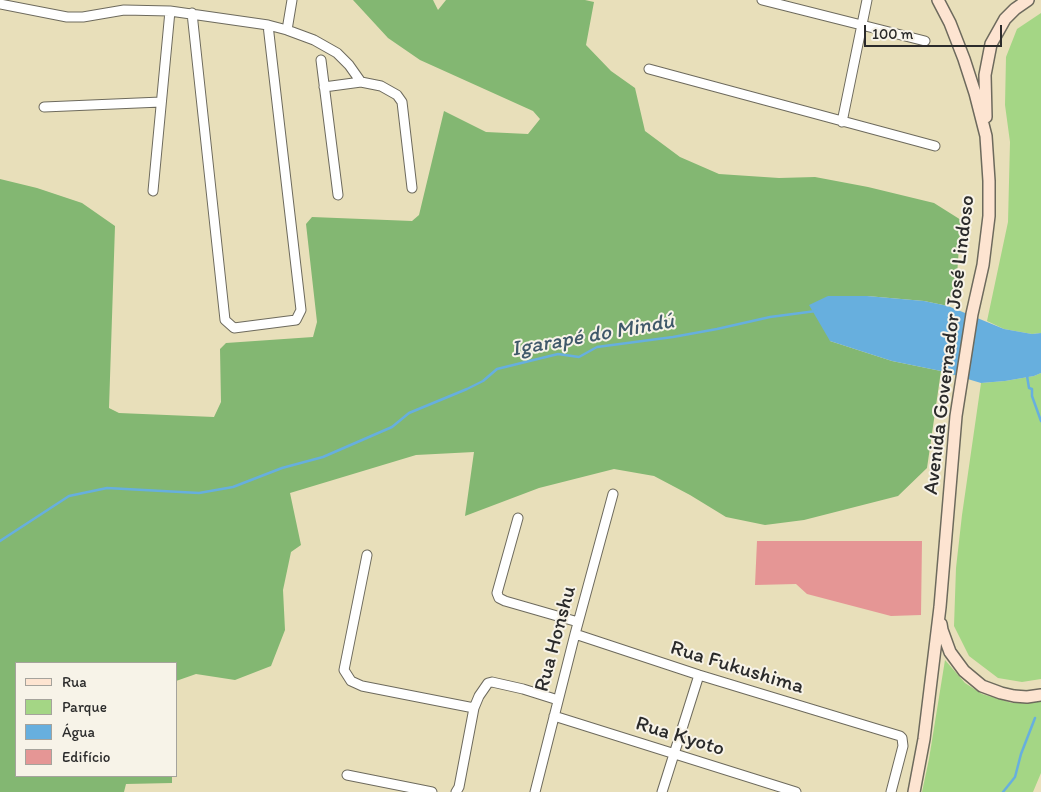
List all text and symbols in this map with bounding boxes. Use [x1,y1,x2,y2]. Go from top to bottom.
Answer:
scale bar [866,15,1004,47]
text: 100 m [872,25,913,43]
street label: Avenida Governador José Lindoso [919,194,981,496]
water label: Igarapé do Mindú [510,309,676,363]
street label: Rua Honshu [530,583,582,695]
street label: Rua Fukushima [667,636,807,700]
legend [15,662,178,777]
text: Rua [62,673,87,691]
text: Parque [62,698,107,716]
street label: Rua Kyoto [632,712,728,762]
text: Água [62,723,95,741]
text: Edifício [62,748,110,766]

